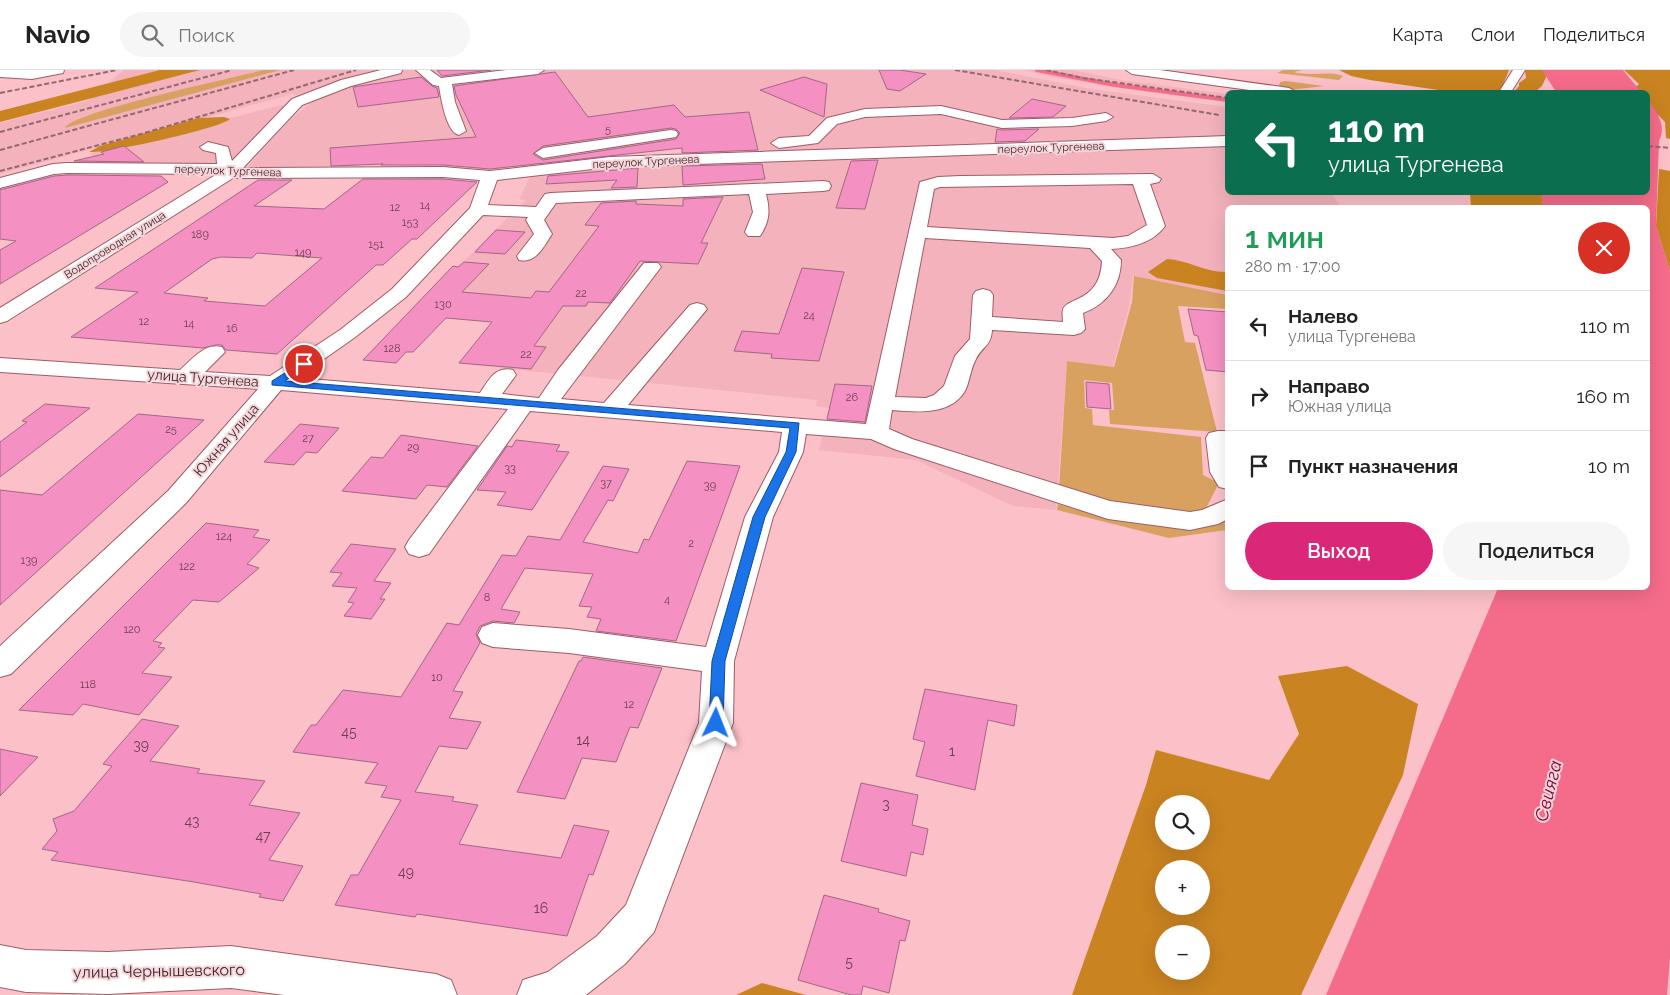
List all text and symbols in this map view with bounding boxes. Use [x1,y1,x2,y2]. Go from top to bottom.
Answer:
search box [120,12,470,57]
text: Navio [25,20,90,49]
icon: search [138,21,166,49]
text: Поиск [178,24,235,46]
text: Карта [1392,24,1443,45]
text: Слои [1471,24,1515,45]
text: Поделиться [1543,24,1645,45]
text: 110 m [1328,109,1425,150]
icon: left [1245,110,1310,175]
house number: 5 [605,123,611,136]
street label: переулок Тургенева [997,140,1105,156]
text: улица Тургенева [1328,151,1504,177]
street label: переулок Тургенева [592,153,700,171]
street label: переулок Тургенева [174,163,282,179]
house number: 14 [420,199,430,212]
house number: 12 [390,201,400,214]
street label: Водопроводная улица [62,209,168,281]
house number: 153 [402,216,418,229]
text: 1 мин [1245,220,1324,255]
button: close [1578,222,1630,274]
house number: 189 [191,228,209,241]
house number: 151 [368,238,384,251]
house number: 149 [294,246,312,259]
text: 280 m · 17:00 [1245,257,1341,276]
house number: 22 [575,287,587,300]
house number: 130 [434,298,452,311]
text: Налево [1288,305,1358,327]
house number: 24 [803,309,815,322]
icon: left [1245,312,1273,340]
house number: 12 [139,315,149,328]
text: 110 m [1580,315,1630,337]
house number: 14 [184,317,194,330]
house number: 16 [226,322,238,335]
text: улица Тургенева [1288,327,1416,346]
house number: 128 [384,342,400,355]
pin [283,343,325,385]
house number: 22 [520,348,532,361]
icon: arrive [290,350,318,378]
street label: улица Тургенева [147,366,259,390]
text: Направо [1288,375,1369,397]
icon: right [1245,382,1273,410]
text: 160 m [1576,385,1630,407]
house number: 26 [846,391,859,404]
text: Южная улица [1288,397,1392,416]
street label: Южная улица [190,401,262,479]
house number: 25 [165,423,177,436]
house number: 27 [302,432,314,445]
house number: 29 [407,441,419,454]
icon: arrive [1245,452,1273,480]
text: Пункт назначения [1288,455,1458,477]
text: 10 m [1588,455,1630,477]
house number: 33 [504,462,516,475]
house number: 37 [600,477,612,490]
house number: 39 [704,479,716,492]
button: Выход [1245,522,1433,580]
button: Поделиться [1443,522,1630,580]
house number: 124 [216,530,232,543]
house number: 2 [688,537,694,550]
house number: 139 [20,554,38,567]
house number: 122 [179,560,195,573]
house number: 8 [484,591,490,604]
house number: 4 [664,593,670,606]
house number: 120 [123,623,141,636]
house number: 10 [431,671,443,684]
house number: 118 [80,678,96,691]
position arrow [689,696,741,748]
house number: 12 [624,698,634,711]
house number: 45 [341,724,357,740]
house number: 14 [576,732,590,748]
house number: 39 [133,737,149,753]
house number: 1 [949,743,955,759]
water label: Свияга [1530,758,1566,824]
map controls [1155,795,1210,980]
button: search [1155,795,1210,850]
house number: 3 [882,796,890,812]
house number: 43 [184,813,200,829]
house number: 47 [255,828,271,844]
button: + [1155,860,1210,915]
house number: 49 [398,864,414,880]
house number: 16 [534,900,548,916]
button: − [1155,925,1210,980]
house number: 5 [845,954,853,970]
street label: улица Чернышевского [73,960,245,982]

